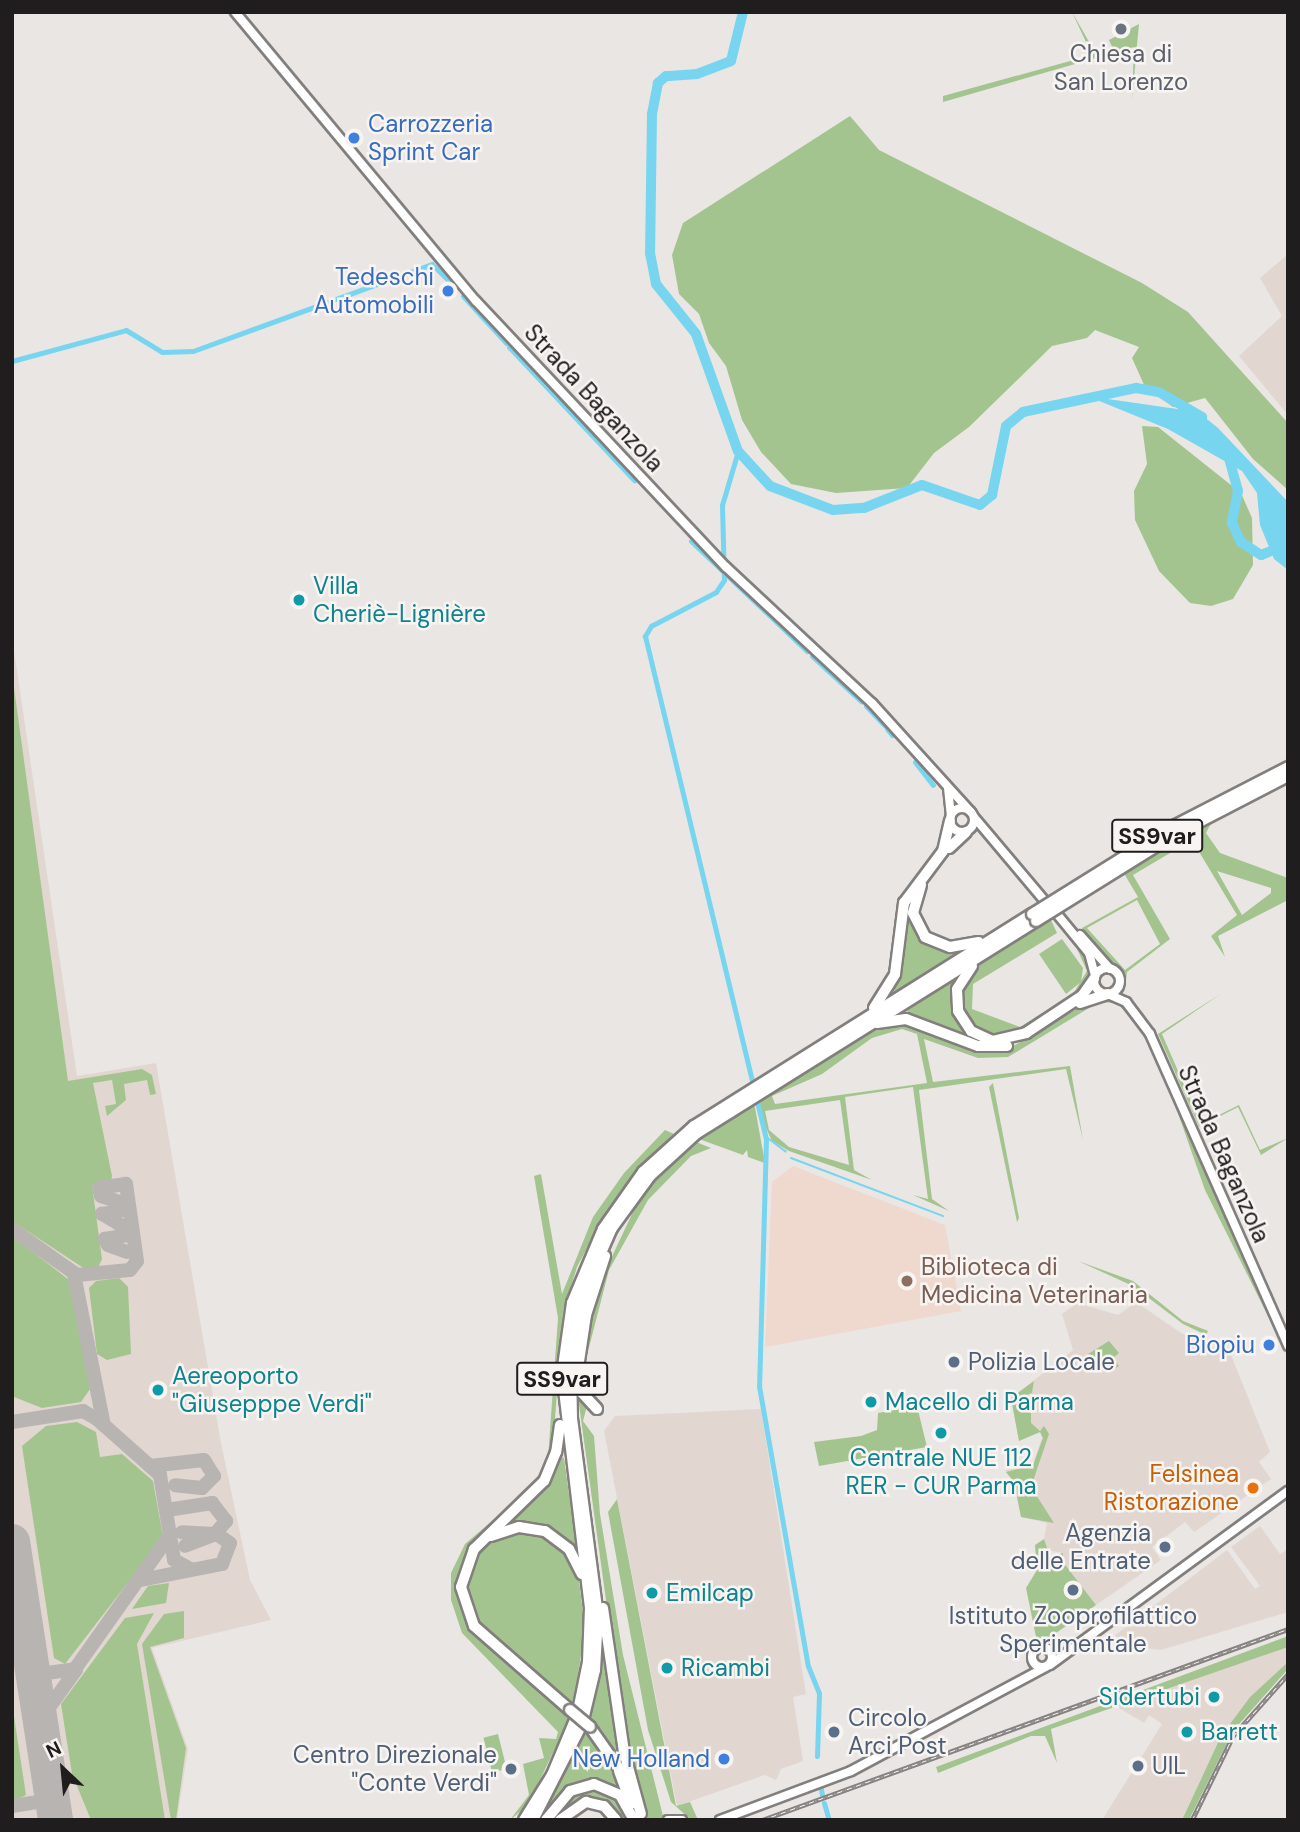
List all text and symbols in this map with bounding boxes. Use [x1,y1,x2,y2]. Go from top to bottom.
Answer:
marker: Chiesa di San Lorenzo [1113,21,1129,37]
place label: Chiesa di San Lorenzo [1054,40,1188,96]
place label: Carrozzeria Sprint Car [368,110,493,166]
marker: Carrozzeria Sprint Car [346,130,362,146]
place label: Tedeschi Automobili [314,263,434,319]
marker: Tedeschi Automobili [440,283,456,299]
street label: Strada Baganzola [518,318,670,478]
place label: Villa Cheriè-Lignière [313,572,486,628]
marker: Villa Cheriè-Lignière [291,592,307,608]
road number: SS9var [1110,816,1204,856]
street label: Strada Baganzola [1172,1061,1276,1247]
place label: Biblioteca di Medicina Veterinaria [921,1253,1148,1309]
marker: Biblioteca di Medicina Veterinaria [899,1273,915,1289]
place label: Biopiu [1186,1331,1255,1359]
marker: Biopiu [1261,1337,1277,1353]
place label: Polizia Locale [968,1348,1115,1376]
marker: Polizia Locale [946,1354,962,1370]
road number: SS9var [515,1360,609,1398]
place label: Aereoporto "Giusepppe Verdi" [172,1362,372,1418]
marker: Aereoporto "Giusepppe Verdi" [150,1382,166,1398]
place label: Macello di Parma [885,1388,1074,1416]
marker: Macello di Parma [863,1394,879,1410]
marker: Centrale NUE 112 RER - CUR Parma [933,1425,949,1441]
place label: Centrale NUE 112 RER - CUR Parma [845,1444,1037,1500]
place label: Felsinea Ristorazione [1104,1460,1239,1516]
marker: Felsinea Ristorazione [1245,1480,1261,1496]
place label: Agenzia delle Entrate [1011,1519,1151,1575]
marker: Agenzia delle Entrate [1157,1539,1173,1555]
place label: Emilcap [666,1579,754,1607]
marker: Istituto Zooprofilattico Sperimentale [1065,1582,1081,1598]
marker: Emilcap [644,1585,660,1601]
place label: Istituto Zooprofilattico Sperimentale [949,1602,1197,1658]
place label: Ricambi [681,1654,770,1682]
marker: Ricambi [659,1660,675,1676]
place label: Sidertubi [1099,1683,1200,1711]
marker: Sidertubi [1206,1689,1222,1705]
place label: Circolo Arci Post [848,1704,947,1760]
place label: Barrett [1201,1718,1278,1746]
marker: Circolo Arci Post [826,1724,842,1740]
marker: Barrett [1179,1724,1195,1740]
north arrow [28,1734,98,1804]
text: N [42,1735,65,1764]
place label: Centro Direzionale "Conte Verdi" [293,1741,497,1797]
place label: New Holland [572,1745,710,1773]
marker: New Holland [716,1751,732,1767]
place label: UIL [1152,1752,1186,1780]
marker: UIL [1130,1758,1146,1774]
marker: Centro Direzionale "Conte Verdi" [503,1761,519,1777]

